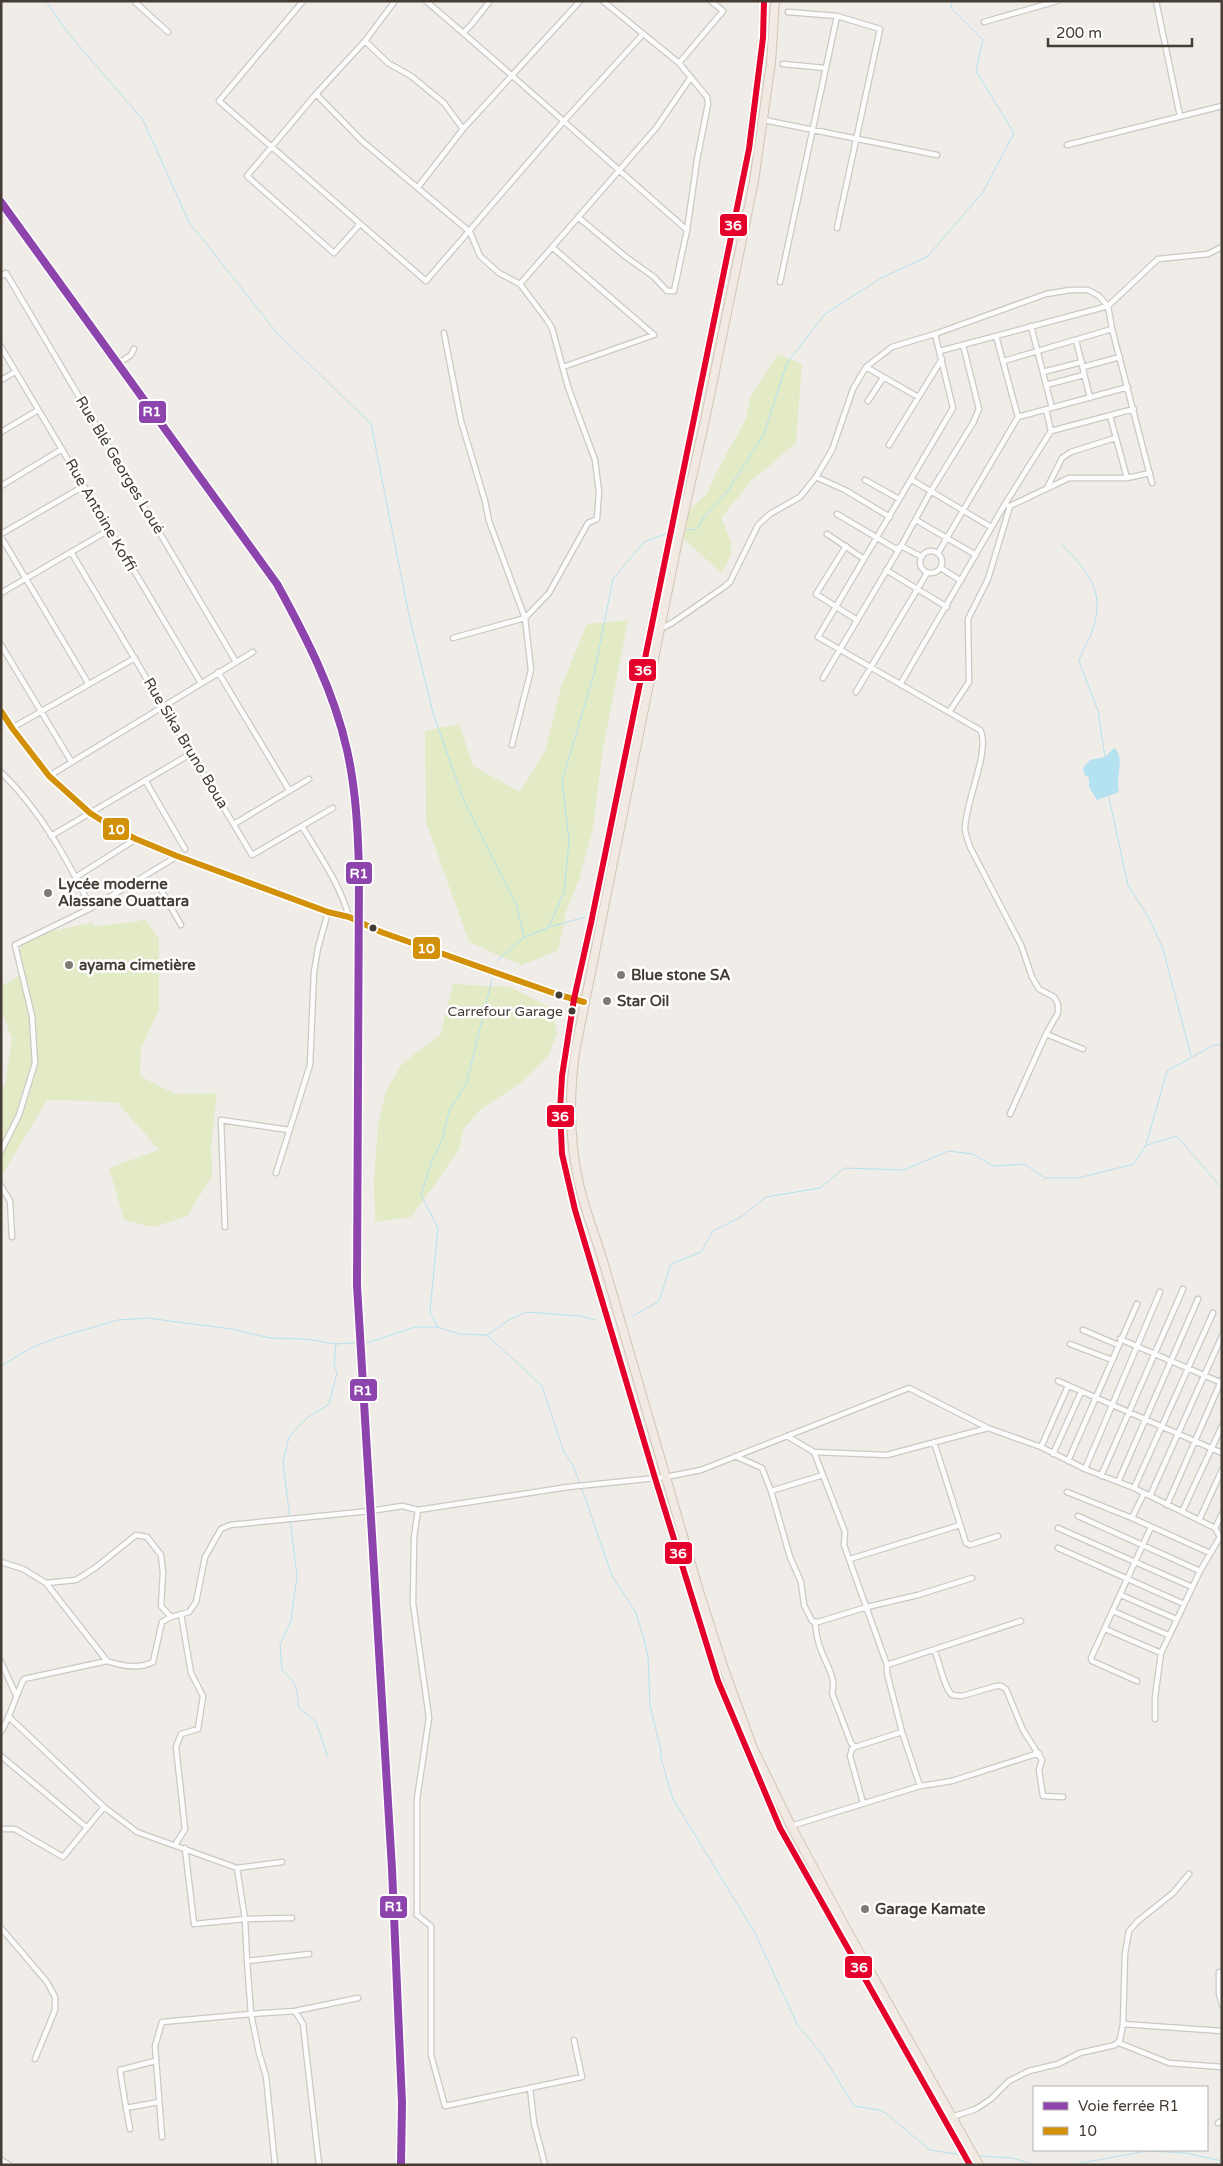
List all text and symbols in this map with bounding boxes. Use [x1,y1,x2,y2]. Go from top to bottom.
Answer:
scale bar [1048,15,1192,47]
text: 200 m [1056,24,1102,42]
line badge: 36 [719,213,748,237]
text: 36 [724,217,742,234]
street label: Rue Blé Georges Loué [72,393,168,537]
line badge: R1 [138,400,167,424]
text: R1 [143,403,161,420]
street label: Rue Antoine Koffi [61,456,141,574]
line badge: 36 [628,658,657,682]
text: 36 [634,662,652,679]
street label: Rue Sika Bruno Boua [140,674,232,812]
line badge: 10 [102,817,130,841]
text: 10 [107,821,125,838]
line badge: R1 [345,861,373,885]
text: R1 [350,865,368,882]
place label: Lycée moderne Alassane Ouattara [58,875,189,910]
marker: Lycée moderne Alassane Ouattara [42,887,54,899]
unlabelled marker [368,923,378,933]
line badge: 10 [412,936,441,960]
text: 10 [417,940,435,957]
place label: ayama cimetière [79,956,196,975]
marker: ayama cimetière [63,959,75,971]
place label: Blue stone SA [631,966,730,984]
marker: Blue stone SA [615,969,627,981]
unlabelled marker [554,990,564,1000]
place label: Star Oil [617,992,669,1010]
marker: Star Oil [601,995,613,1007]
place label: Carrefour Garage [448,1003,563,1020]
marker: Carrefour Garage [567,1006,577,1016]
line badge: 36 [546,1104,575,1128]
text: 36 [551,1108,569,1125]
line badge: R1 [349,1378,378,1402]
text: R1 [354,1382,372,1399]
line badge: 36 [664,1541,693,1565]
text: 36 [669,1545,687,1562]
line badge: R1 [379,1895,408,1919]
text: R1 [385,1898,403,1915]
place label: Garage Kamate [875,1900,986,1919]
marker: Garage Kamate [859,1903,871,1915]
line badge: 36 [844,1955,873,1979]
text: 36 [850,1959,868,1976]
legend [1033,2086,1208,2151]
text: Voie ferrée R1 [1078,2097,1179,2115]
text: 10 [1078,2122,1097,2140]

